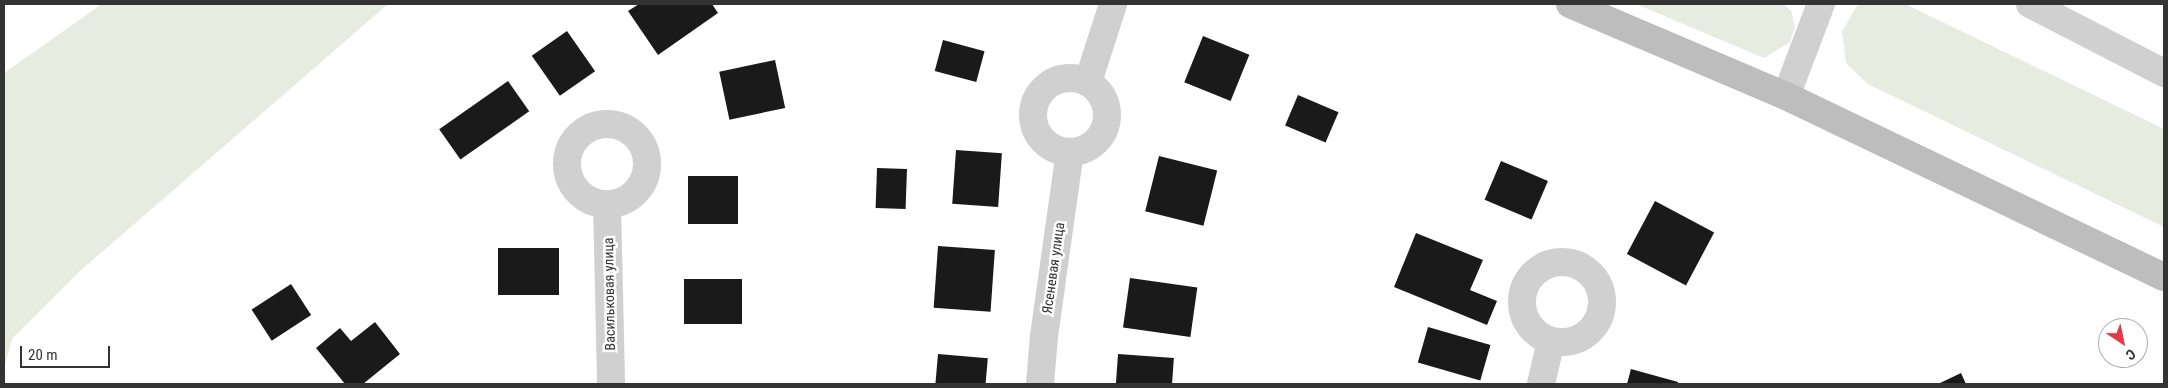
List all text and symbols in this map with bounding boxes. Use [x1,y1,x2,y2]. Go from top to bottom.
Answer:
street label: Ясеневая улица [1038,221,1068,315]
street label: Васильковая улица [600,237,618,351]
north arrow [2098,318,2148,368]
scale bar [22,336,112,368]
text: 20 m [28,346,58,364]
text: С [2123,346,2139,363]

